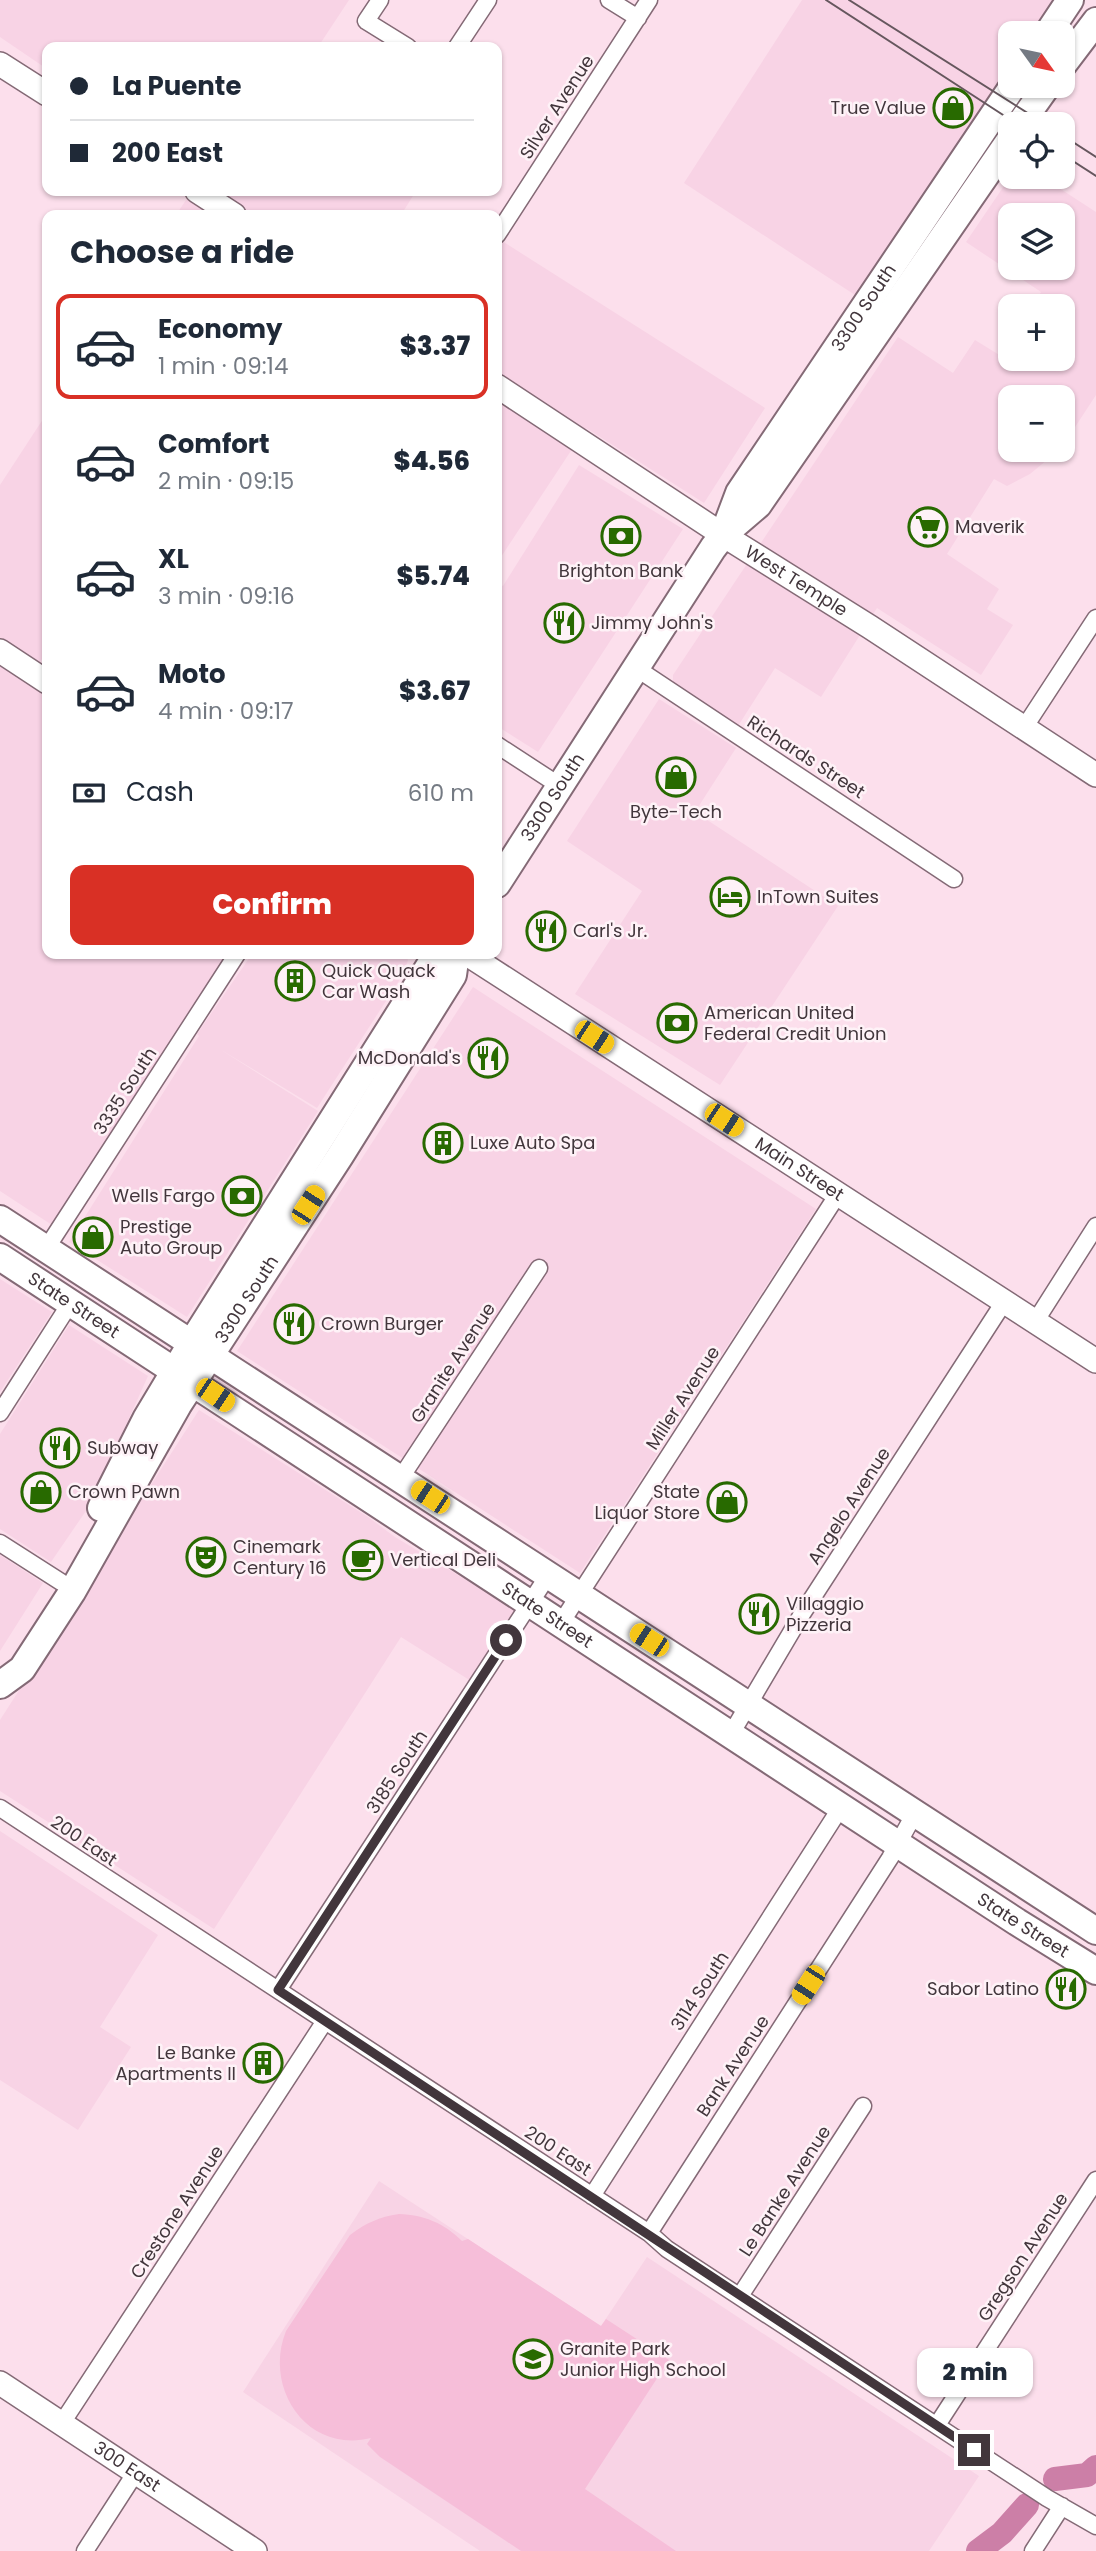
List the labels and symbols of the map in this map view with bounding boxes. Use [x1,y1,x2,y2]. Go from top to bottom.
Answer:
north arrow [998,21,1074,98]
street label: Silver Avenue [513,50,600,164]
shop icon: True Value [932,87,974,129]
place label: True Value [831,95,926,120]
street label: 3300 South [825,259,902,356]
supermarket icon: Maverik [907,506,949,548]
place label: Maverik [955,514,1025,539]
bank icon: Brighton Bank [600,515,642,557]
street label: West Temple [740,539,853,622]
place label: Brighton Bank [559,558,684,583]
restaurant icon: Jimmy John's [543,602,585,644]
place label: Jimmy John's [591,610,713,635]
street label: Richards Street [743,709,870,804]
street label: 3300 South [515,748,590,846]
shop icon: Byte-Tech [655,756,697,798]
place label: Byte-Tech [630,799,722,824]
hotel icon: InTown Suites [709,876,751,918]
place label: InTown Suites [757,884,879,909]
restaurant icon: Carl's Jr. [525,910,567,952]
place label: Carl's Jr. [573,918,647,943]
place label: Quick Quack Car Wash [322,958,436,1004]
building icon: Quick Quack Car Wash [274,960,316,1002]
place label: American United Federal Credit Union [704,1000,887,1046]
bank icon: American United Federal Credit Union [656,1002,698,1044]
car [571,1017,618,1057]
restaurant icon: McDonald's [467,1037,509,1079]
street label: 3335 South [87,1042,162,1139]
place label: McDonald's [358,1045,461,1070]
car [701,1100,748,1140]
building icon: Luxe Auto Spa [422,1122,464,1164]
place label: Luxe Auto Spa [470,1130,595,1155]
street label: Main Street [750,1131,849,1207]
bank icon: Wells Fargo [221,1175,263,1217]
car [288,1182,329,1228]
place label: Wells Fargo [112,1183,215,1208]
place label: Prestige Auto Group [120,1214,222,1260]
shop icon: Prestige Auto Group [72,1216,114,1258]
street label: 3300 South [208,1250,284,1348]
street label: State Street [23,1266,125,1344]
street label: Granite Avenue [404,1298,501,1428]
restaurant icon: Crown Burger [273,1303,315,1345]
place label: Crown Burger [321,1311,444,1336]
street label: Miller Avenue [640,1341,725,1454]
car [192,1375,239,1415]
restaurant icon: Subway [39,1427,81,1469]
place label: Subway [87,1435,158,1460]
street label: Angelo Avenue [801,1442,896,1569]
shop icon: Crown Pawn [20,1471,62,1513]
car [407,1477,454,1517]
place label: Crown Pawn [68,1479,180,1504]
place label: State Liquor Store [595,1479,700,1525]
shop icon: State Liquor Store [706,1481,748,1523]
place label: Cinemark Century 16 [233,1534,327,1580]
theatre icon: Cinemark Century 16 [185,1536,227,1578]
cafe icon: Vertical Deli [342,1539,384,1581]
place label: Vertical Deli [390,1547,496,1572]
street label: State Street [497,1575,598,1654]
place label: Villaggio Pizzeria [786,1591,864,1637]
restaurant icon: Villaggio Pizzeria [738,1593,780,1635]
car [626,1620,673,1660]
route start [490,1624,522,1656]
street label: 3185 South [360,1725,433,1819]
street label: 200 East [46,1809,122,1872]
street label: State Street [972,1886,1074,1963]
street label: 3114 South [665,1946,735,2035]
car [788,1962,829,2008]
restaurant icon: Sabor Latino [1045,1968,1087,2010]
place label: Sabor Latino [927,1976,1039,2001]
street label: Bank Avenue [690,2010,775,2121]
place label: Le Banke Apartments II [115,2040,236,2086]
building icon: Le Banke Apartments II [242,2042,284,2084]
street label: 200 East [520,2120,597,2182]
street label: Le Banke Avenue [733,2120,836,2261]
street label: Crestone Avenue [124,2140,229,2283]
street label: Gregson Avenue [972,2187,1074,2326]
place label: Granite Park Junior High School [560,2336,726,2382]
school or university icon: Granite Park Junior High School [512,2338,554,2380]
callout: 2 min [916,2348,1032,2398]
route end [958,2434,990,2466]
street label: 300 East [89,2435,166,2497]

